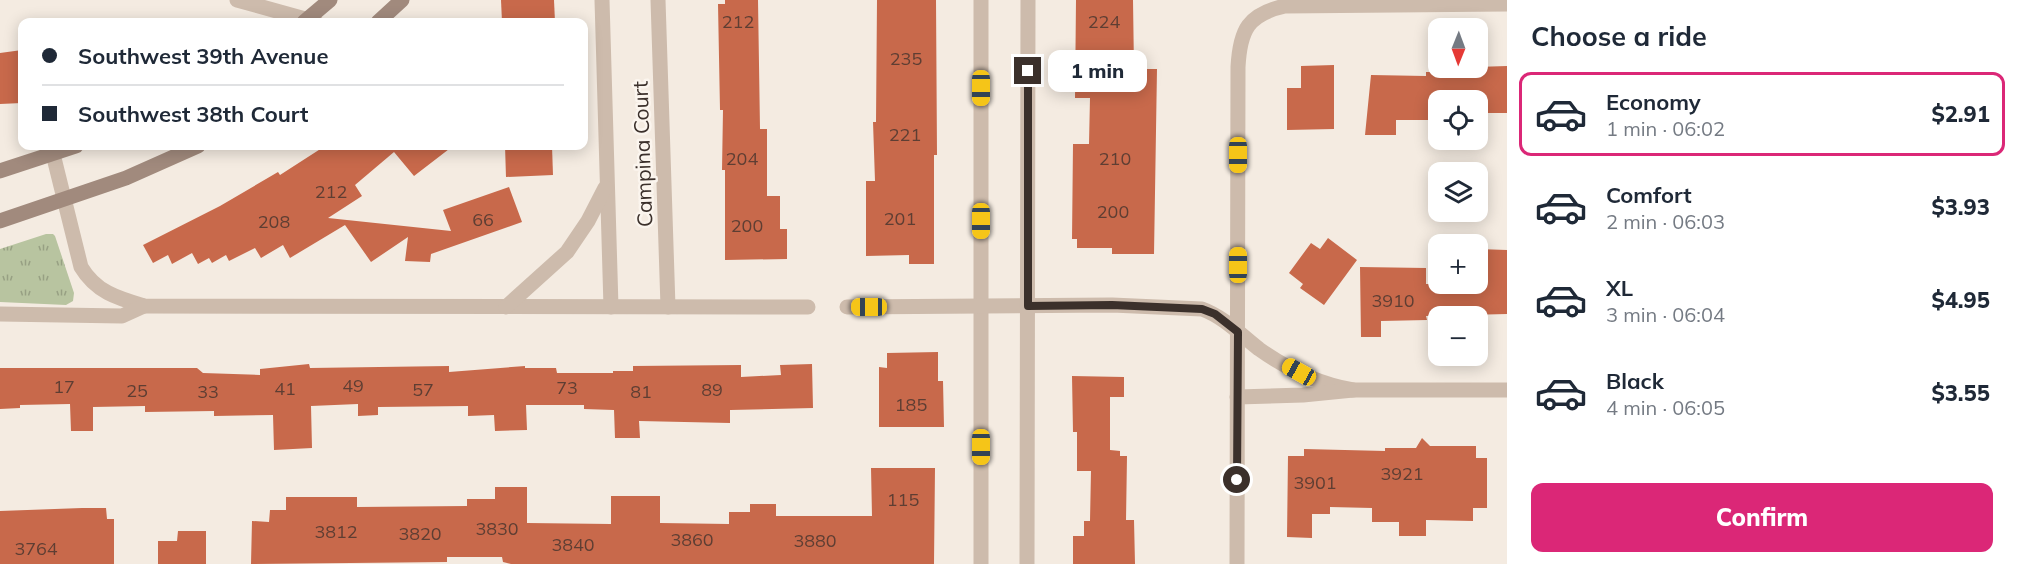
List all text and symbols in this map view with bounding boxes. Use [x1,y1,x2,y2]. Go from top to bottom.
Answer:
house number: 212 [722,10,754,33]
house number: 224 [1088,10,1120,33]
north arrow [1428,18,1488,78]
map controls [1428,18,1488,366]
text: Choose a ride [1531,19,1707,53]
text: Southwest 39th Avenue [78,42,329,70]
house number: 235 [890,47,922,70]
callout: 1 min [1049,50,1148,92]
route end [1014,57,1041,84]
text: 1 min [1071,58,1124,83]
car [972,70,990,106]
street label: Campina Court [626,80,658,228]
icon: car [1534,87,1588,141]
text: Economy [1606,88,1701,116]
button: locate [1428,90,1488,150]
text: Southwest 38th Court [78,100,308,128]
text: $2.91 [1931,100,1990,128]
text: 1 min · 06:02 [1606,116,1725,141]
house number: 221 [889,123,921,146]
car [1229,137,1247,173]
house number: 204 [726,147,758,170]
house number: 210 [1099,147,1131,170]
button: layers [1428,162,1488,222]
house number: 212 [315,180,347,203]
icon: car [1534,180,1588,234]
text: Comfort [1606,181,1692,209]
text: $3.93 [1931,193,1990,221]
house number: 200 [1097,200,1129,223]
car [972,203,990,239]
house number: 201 [884,207,916,230]
house number: 66 [472,208,494,231]
text: 2 min · 06:03 [1606,209,1725,234]
house number: 208 [258,210,290,233]
house number: 200 [731,214,763,237]
button: + [1428,234,1488,294]
car [1229,247,1247,283]
icon: car [1534,273,1588,327]
text: XL [1606,274,1633,302]
text: $4.95 [1931,286,1990,314]
house number: 3910 [1371,289,1415,312]
car [851,298,887,316]
text: 3 min · 06:04 [1606,302,1725,327]
button: − [1428,306,1488,366]
car [1279,355,1319,389]
icon: car [1534,366,1588,420]
text: Black [1606,367,1664,395]
house number: 49 [342,374,364,397]
house number: 17 [53,375,75,398]
house number: 73 [556,376,578,399]
house number: 41 [274,377,296,400]
house number: 57 [412,378,434,401]
house number: 89 [701,378,723,401]
house number: 25 [126,379,148,402]
text: $3.55 [1931,379,1990,407]
house number: 33 [197,380,219,403]
house number: 81 [630,380,652,403]
house number: 185 [895,393,927,416]
text: 4 min · 06:05 [1606,395,1725,420]
car [972,429,990,465]
house number: 3921 [1380,462,1424,485]
route start [1223,466,1250,493]
house number: 3901 [1293,471,1337,494]
button: Confirm [1531,483,1993,552]
house number: 115 [887,488,919,511]
house number: 3830 [475,517,519,540]
house number: 3812 [314,520,358,543]
house number: 3820 [398,522,442,545]
house number: 3860 [670,528,714,551]
house number: 3880 [793,529,837,552]
house number: 3840 [551,533,595,556]
house number: 3764 [14,537,58,560]

